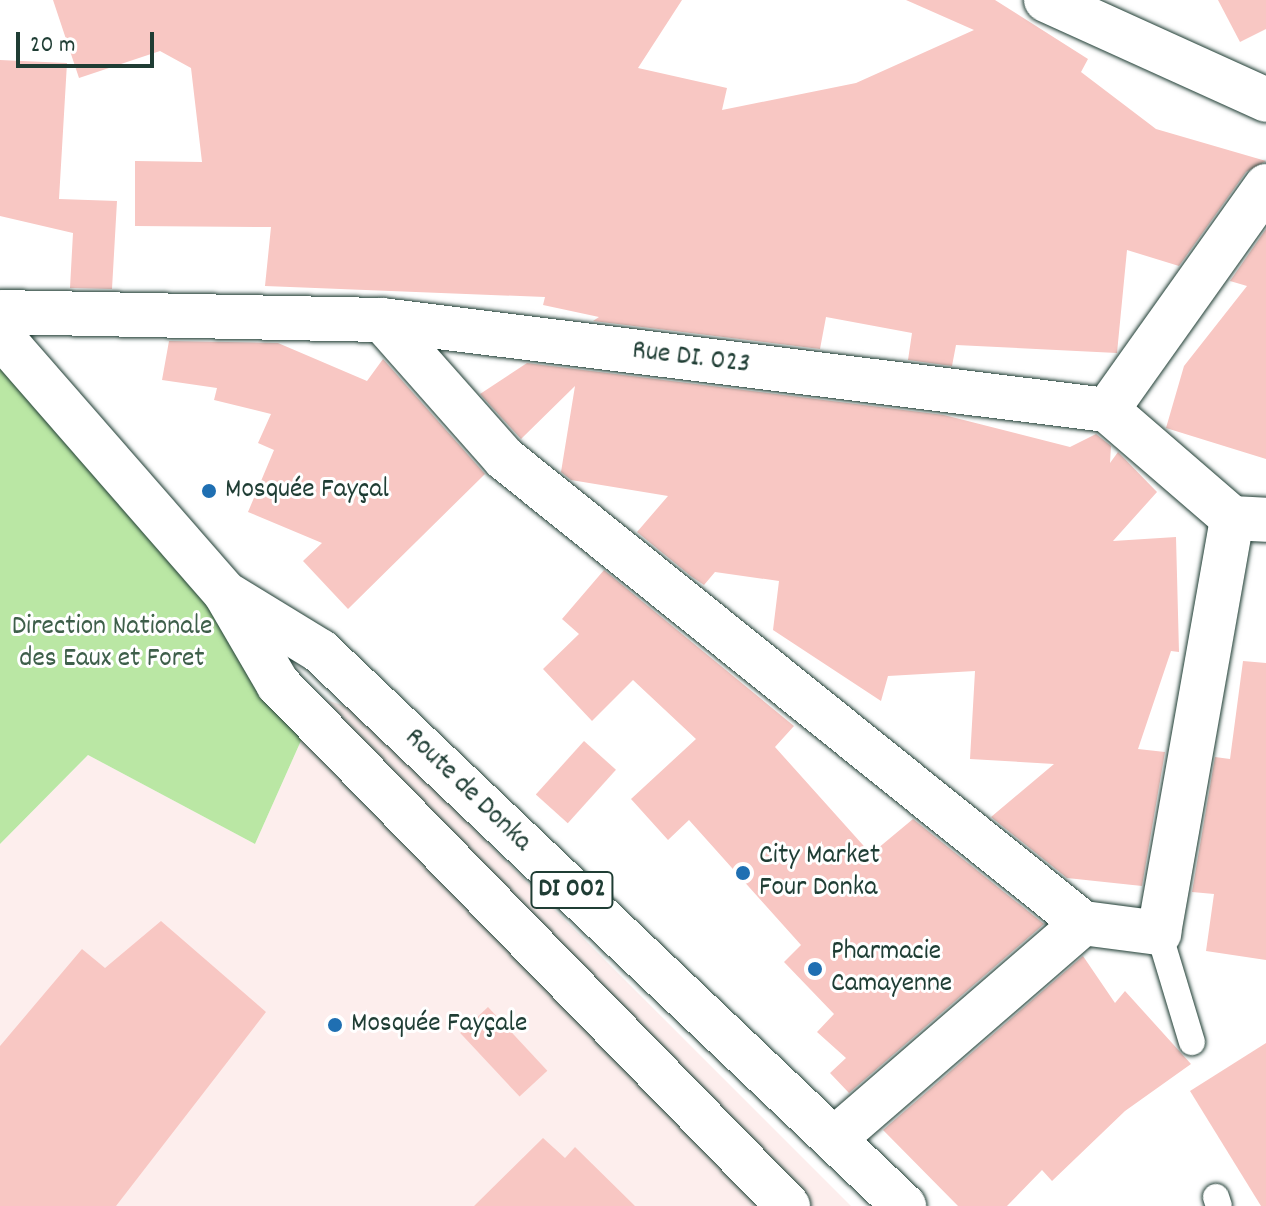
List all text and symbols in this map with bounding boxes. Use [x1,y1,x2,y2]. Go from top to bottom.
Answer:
scale bar [20,16,158,66]
text: 20 m [30,29,76,63]
street label: Rue DI. 023 [630,335,752,383]
place label: Mosquée Fayçal [225,474,389,508]
marker: Mosquée Fayçal [200,482,218,500]
park label: Direction Nationale des Eaux et Foret [12,611,212,677]
street label: Route de Donka [397,722,537,860]
place label: City Market Four Donka [759,840,880,906]
marker: City Market Four Donka [734,864,752,882]
road number: DI 002 [530,868,614,912]
place label: Pharmacie Camayenne [831,936,952,1002]
marker: Pharmacie Camayenne [806,960,824,978]
place label: Mosquée Fayçale [351,1008,527,1042]
marker: Mosquée Fayçale [326,1016,344,1034]

